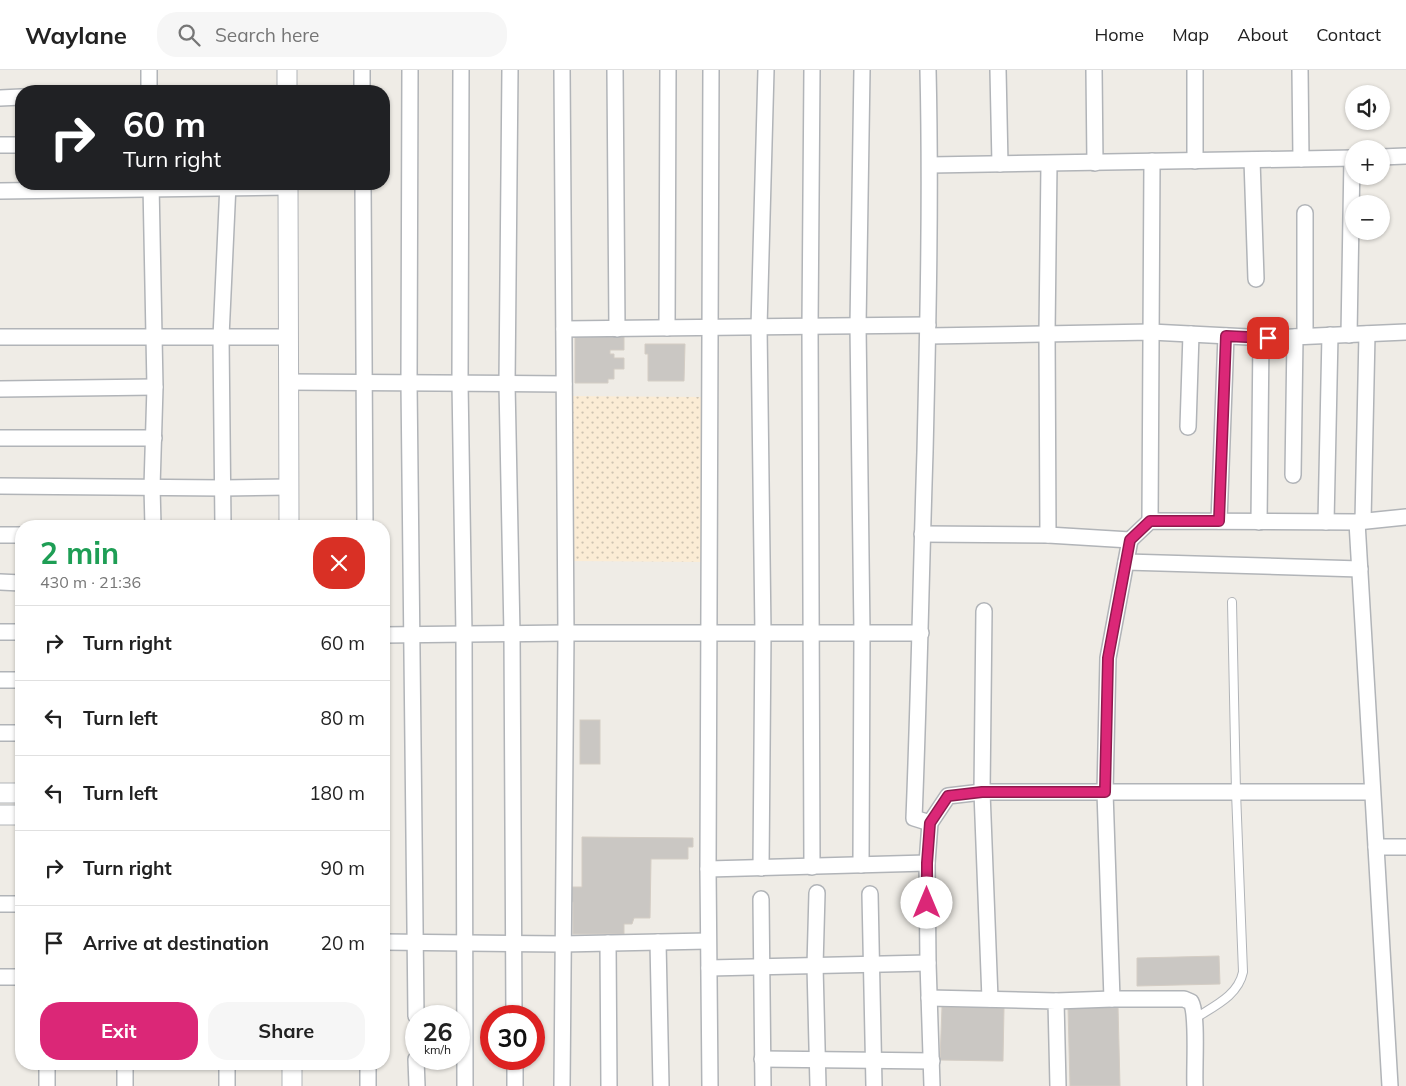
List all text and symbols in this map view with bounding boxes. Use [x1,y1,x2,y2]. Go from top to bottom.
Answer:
search box [157,12,507,57]
text: Waylane [25,20,127,50]
icon: search [175,21,203,49]
text: Search here [215,23,319,47]
text: Home [1094,23,1144,46]
text: Map [1172,23,1209,46]
text: About [1237,23,1288,46]
text: Contact [1316,23,1381,46]
map controls [1345,85,1390,240]
button: sound [1345,85,1390,130]
text: 60 m [123,102,206,146]
icon: right [40,105,105,170]
button: + [1345,140,1390,185]
text: Turn right [123,145,221,173]
button: − [1345,195,1390,240]
pin [1247,317,1289,359]
icon: arrive [1254,324,1282,352]
text: 2 min [40,534,119,572]
button: close [313,537,365,589]
text: 430 m · 21:36 [40,572,141,592]
icon: right [40,629,68,657]
text: Turn right [83,631,172,655]
text: 60 m [321,631,365,655]
icon: left [40,704,68,732]
text: Turn left [83,706,158,730]
text: 80 m [321,706,365,730]
icon: left [40,779,68,807]
text: Turn left [83,781,158,805]
text: 180 m [309,781,365,805]
icon: right [40,854,68,882]
text: Turn right [83,856,172,880]
text: 90 m [321,856,365,880]
position arrow [900,876,952,928]
icon: arrive [40,929,68,957]
text: Arrive at destination [83,931,269,955]
text: 20 m [321,931,365,955]
button: Exit [40,1002,198,1060]
button: Share [208,1002,365,1060]
speed limit sign: 30 [480,1005,545,1070]
text: 26 [422,1016,453,1047]
text: km/h [424,1042,451,1057]

